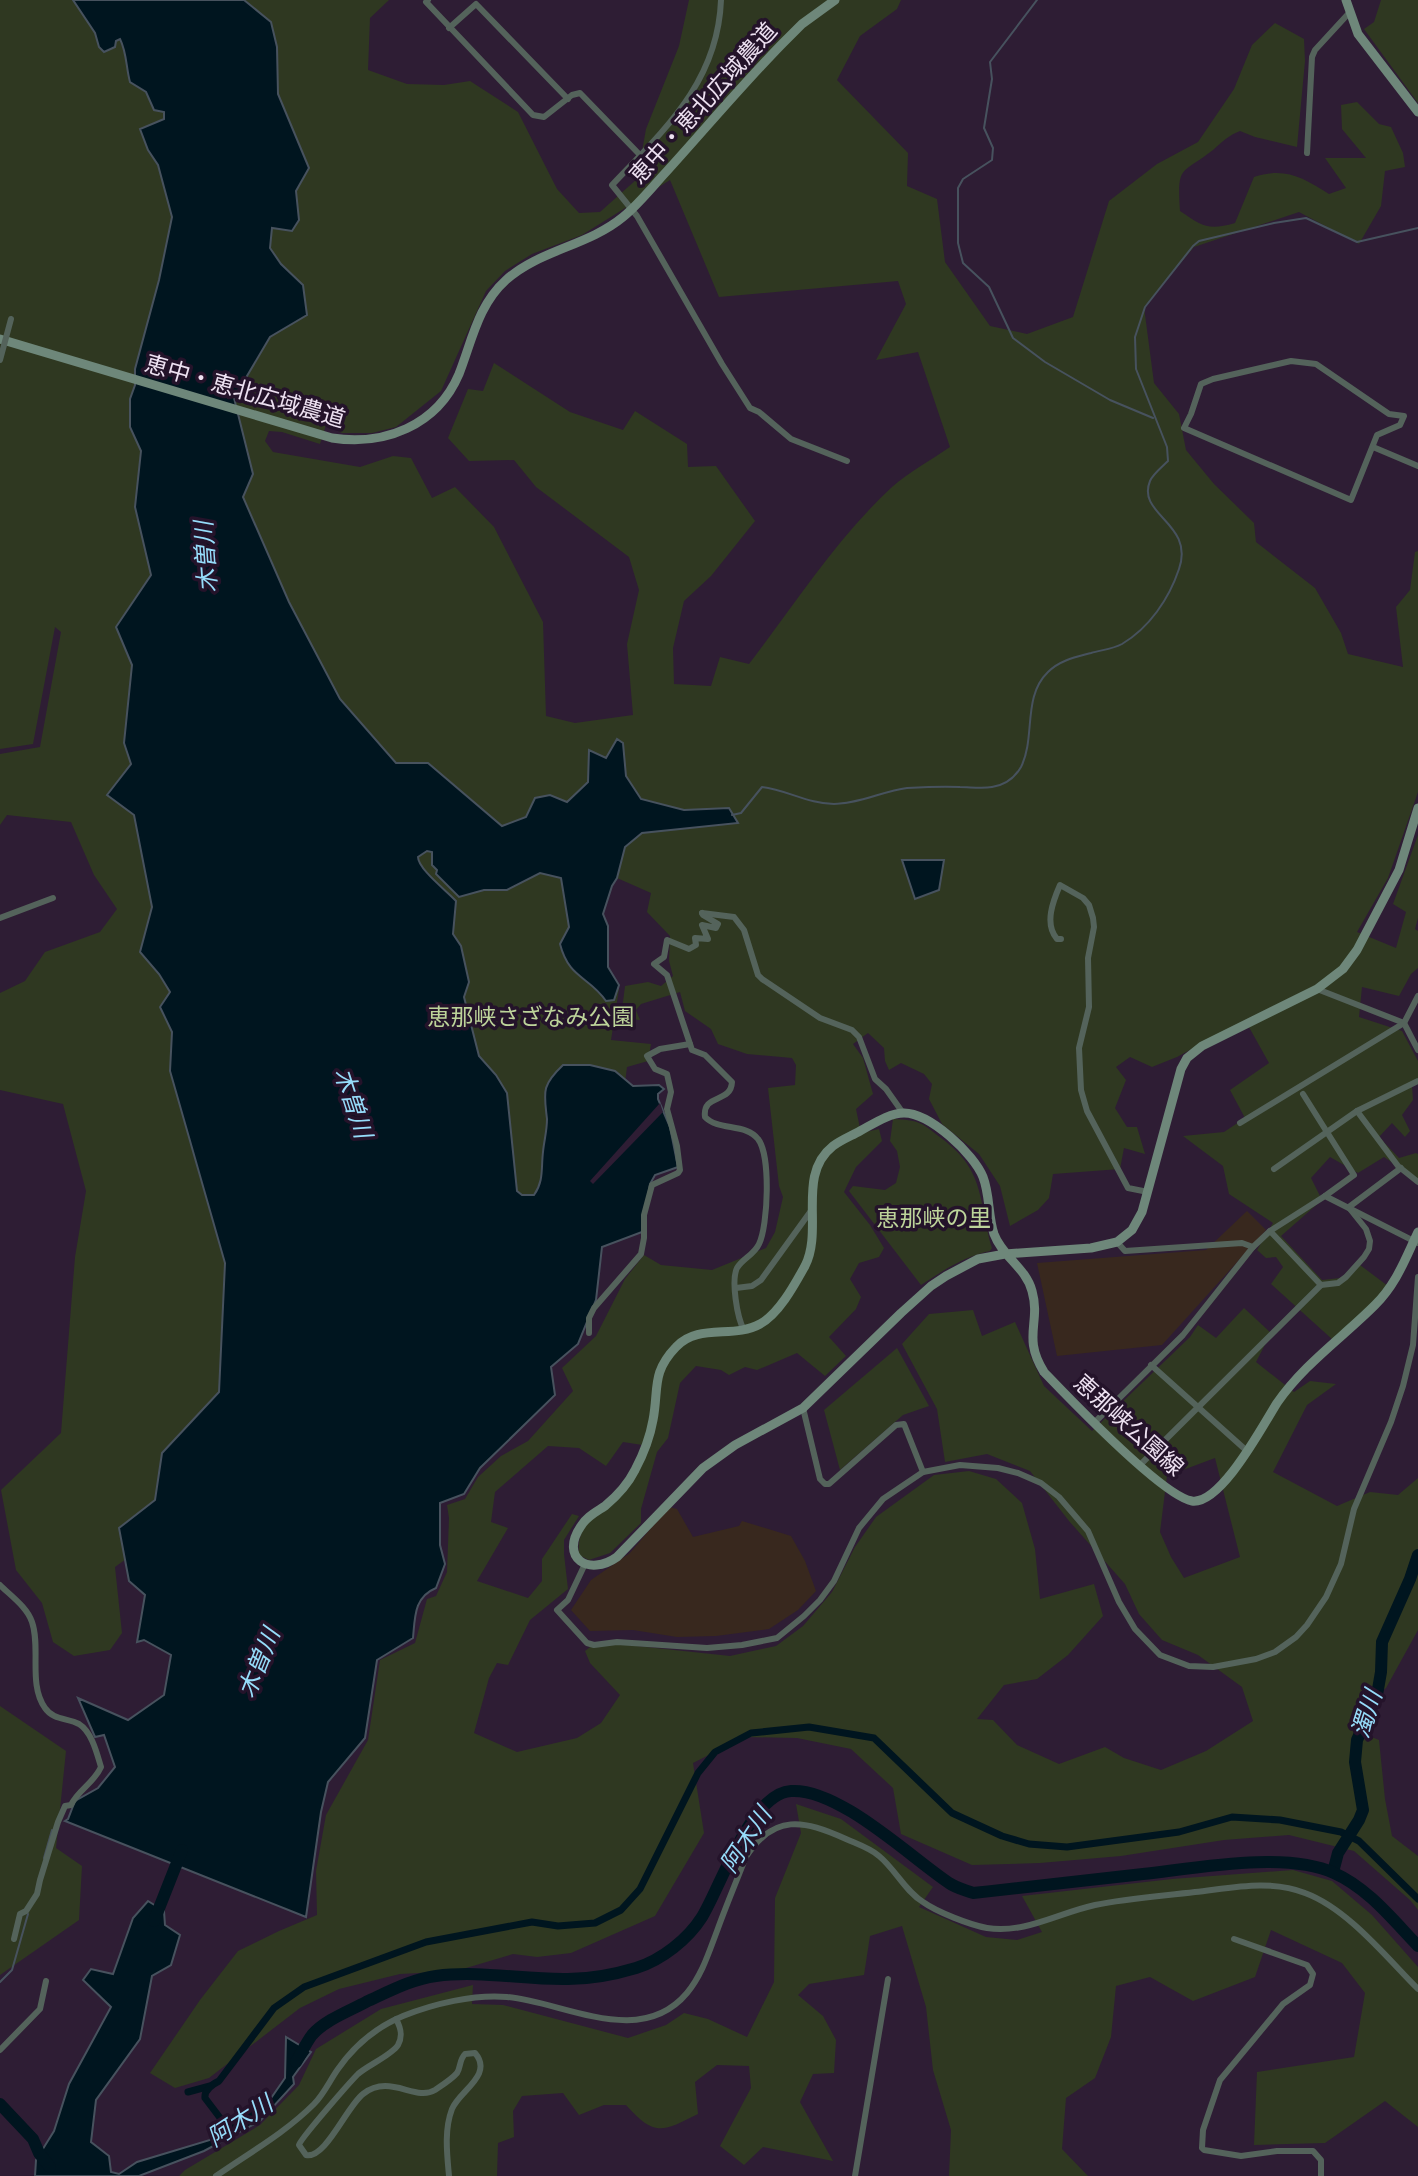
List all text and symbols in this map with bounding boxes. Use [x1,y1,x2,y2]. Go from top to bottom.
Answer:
street label: 恵中・恵北広域農道 [623,16,782,189]
street label: 恵中・恵北広域農道 [142,348,349,432]
water label: 木曽川 [187,517,221,594]
park label: 恵那峡さざなみ公園 [428,1002,635,1030]
water label: 木曽川 [330,1064,380,1144]
park label: 恵那峡の里 [877,1203,992,1231]
street label: 恵那峡公園線 [1069,1368,1190,1481]
water label: 木曽川 [231,1621,286,1701]
water label: 濁川 [1344,1683,1388,1741]
water label: 阿木川 [713,1799,778,1877]
water label: 阿木川 [201,2086,280,2152]

